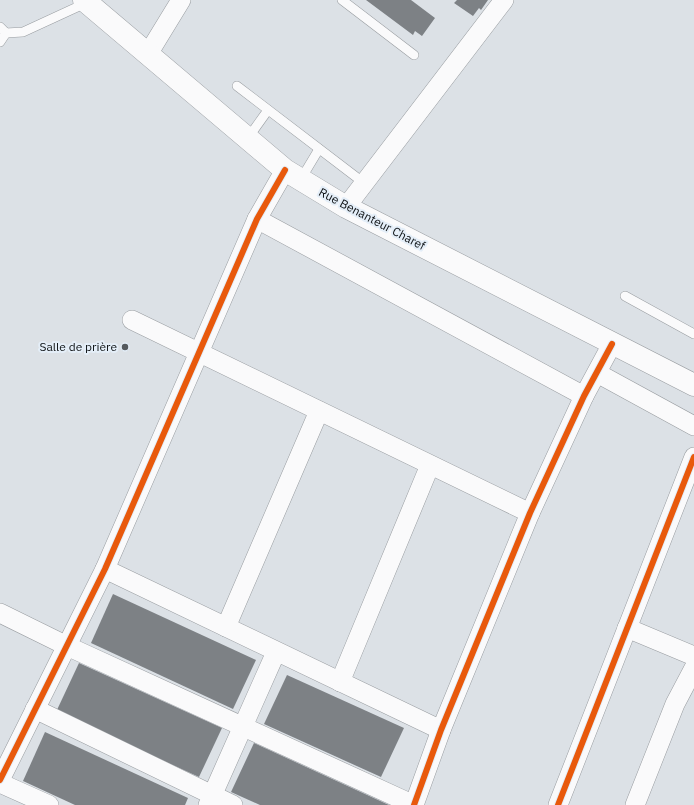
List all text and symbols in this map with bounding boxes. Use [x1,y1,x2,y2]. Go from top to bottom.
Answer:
street label: Rue Benanteur Charef [316,184,428,253]
place label: Salle de prière [39,339,117,354]
marker: Salle de prière [120,342,130,352]

